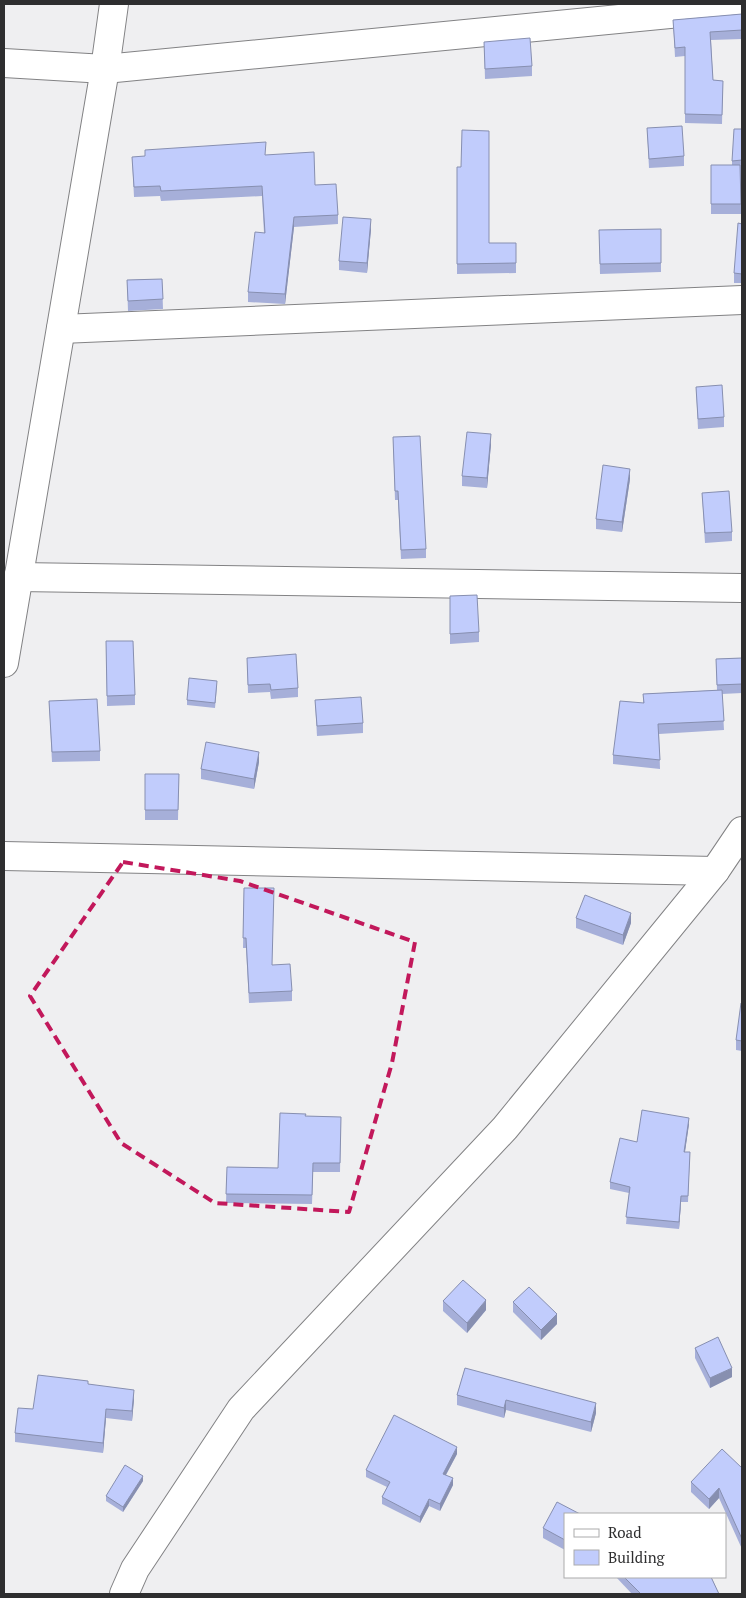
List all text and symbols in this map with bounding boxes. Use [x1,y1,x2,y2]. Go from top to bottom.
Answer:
legend [564,1513,726,1578]
text: Road [608,1522,641,1542]
text: Building [608,1547,666,1567]

